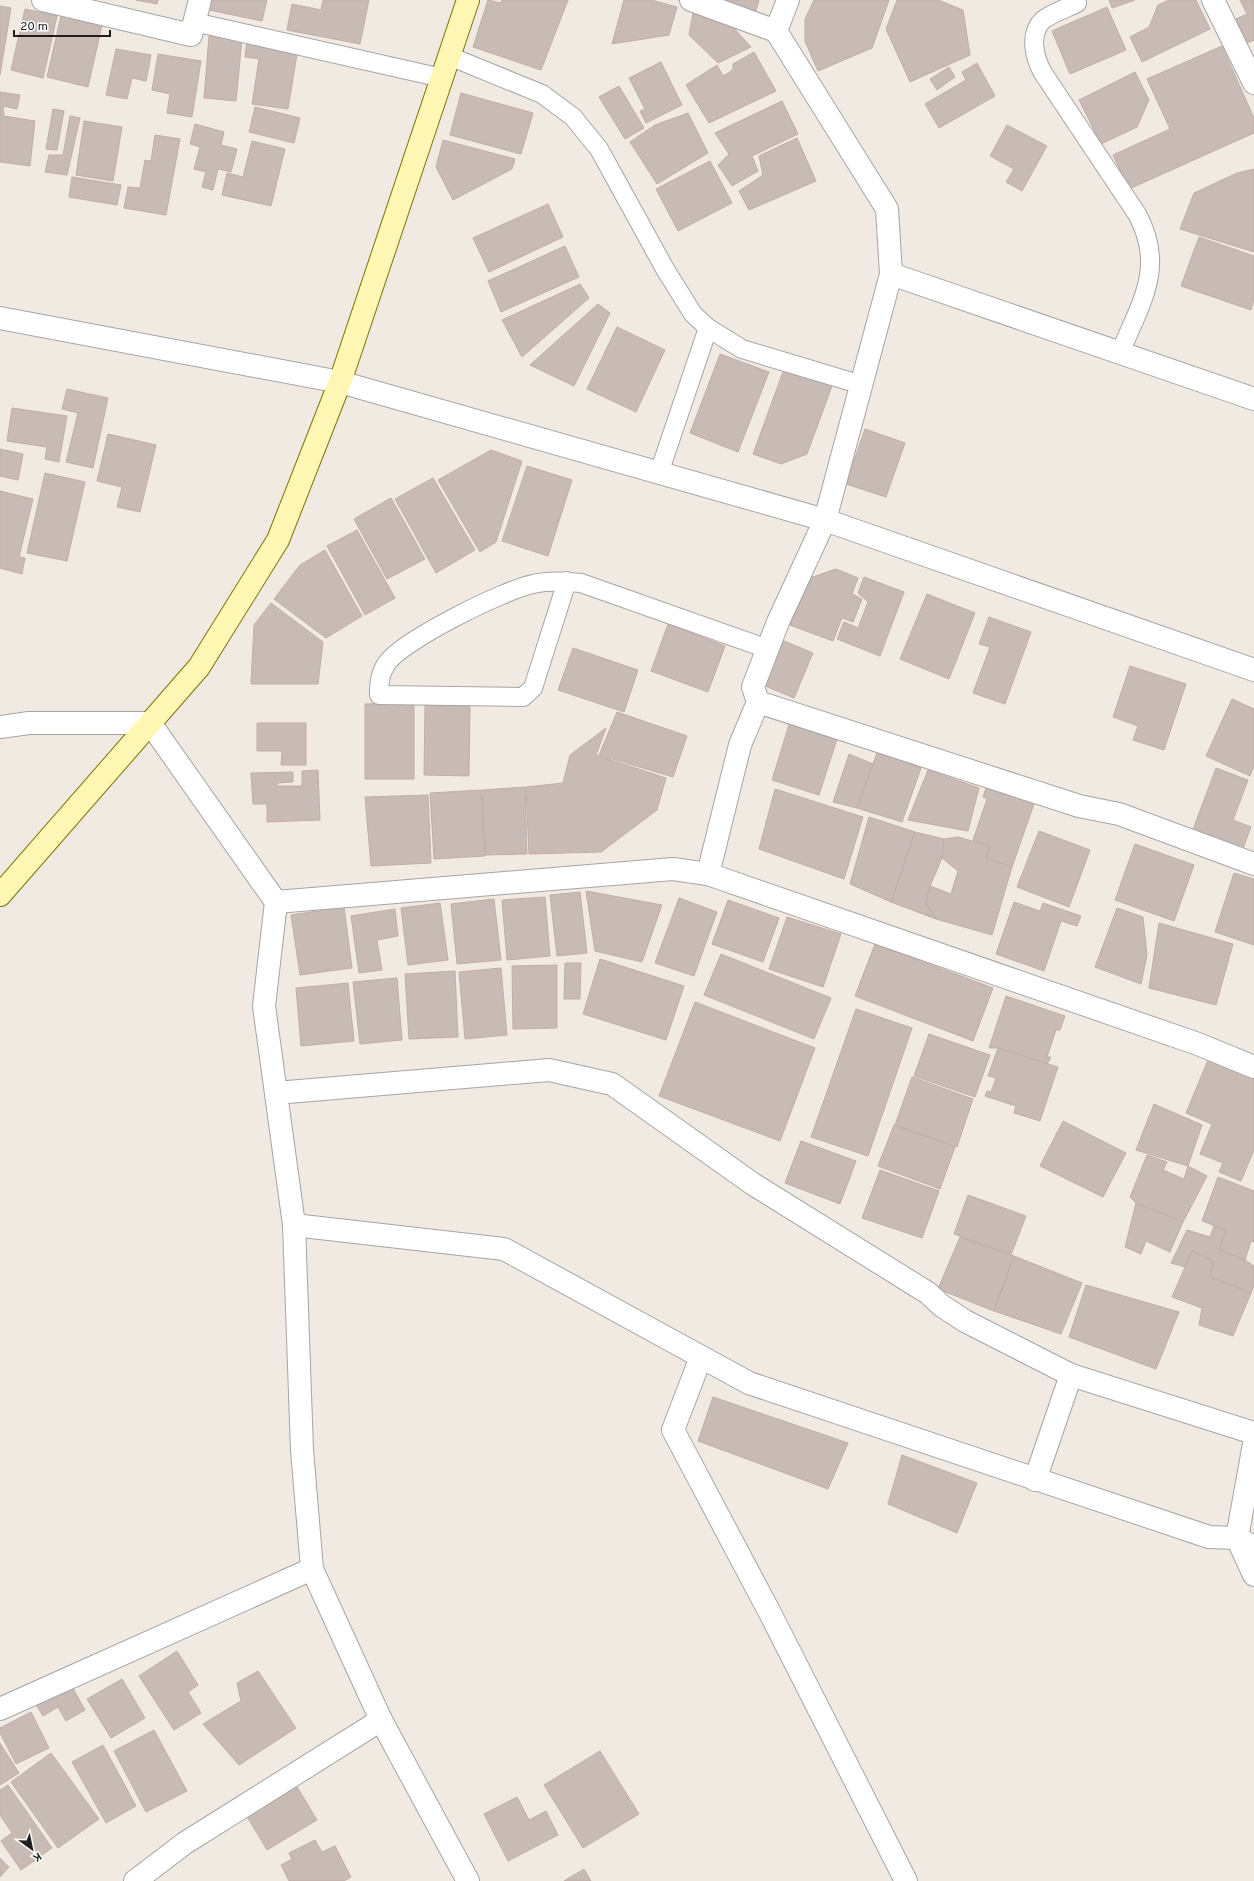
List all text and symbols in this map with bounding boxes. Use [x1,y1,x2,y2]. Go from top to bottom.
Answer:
scale bar [14,12,110,38]
text: 20 m [20,19,48,35]
north arrow [12,1829,52,1869]
text: K [30,1849,44,1865]

